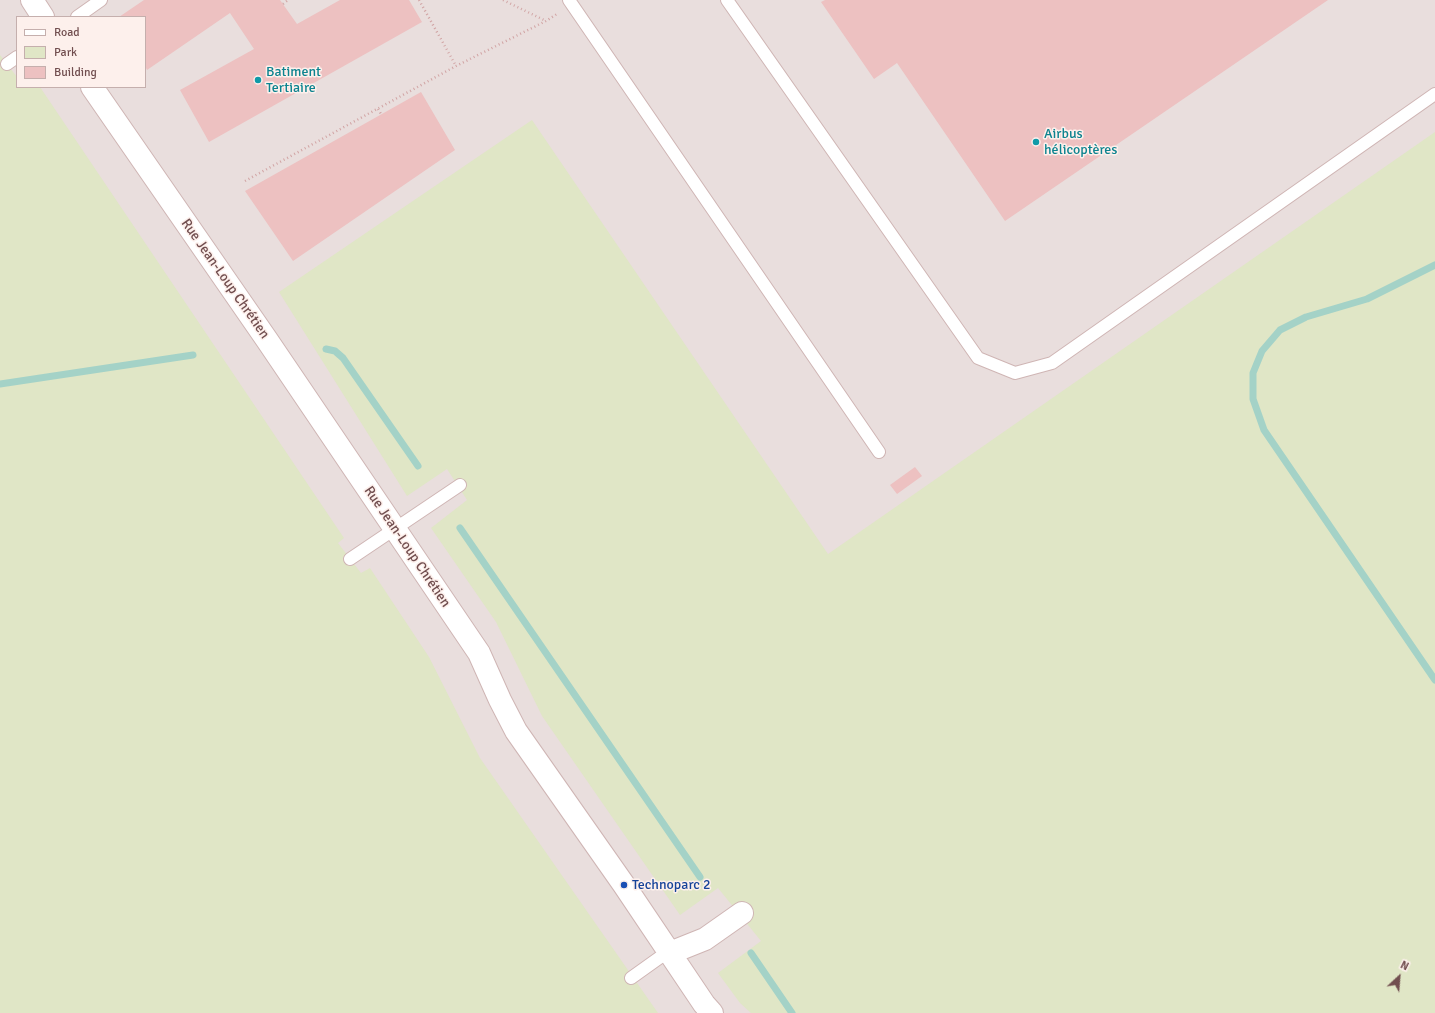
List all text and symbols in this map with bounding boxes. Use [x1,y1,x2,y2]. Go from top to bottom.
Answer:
legend [16,16,146,88]
text: Road [54,25,80,40]
text: Park [54,45,77,60]
place label: Batiment Tertiaire [266,64,321,96]
text: Building [54,65,97,80]
marker: Batiment Tertiaire [253,75,263,85]
place label: Airbus hélicoptères [1044,126,1117,158]
marker: Airbus hélicoptères [1031,137,1041,147]
street label: Rue Jean-Loup Chrétien [177,216,273,342]
street label: Rue Jean-Loup Chrétien [360,483,454,611]
place label: Technoparc 2 [632,877,711,893]
marker: Technoparc 2 [619,880,629,890]
north arrow [1379,957,1419,997]
text: N [1398,958,1411,973]

